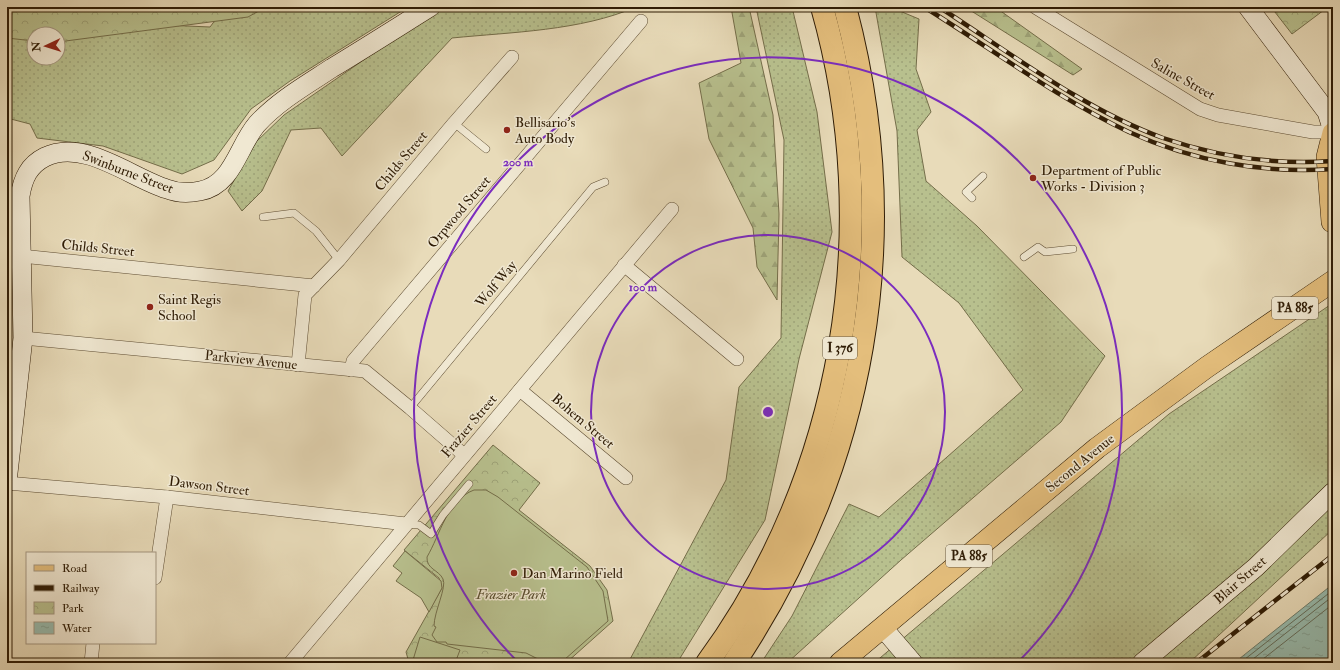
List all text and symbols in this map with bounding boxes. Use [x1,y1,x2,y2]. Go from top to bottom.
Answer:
north arrow [26,26,66,66]
text: N [30,40,43,53]
street label: Saline Street [1148,54,1218,104]
place label: Bellisario's Auto Body [514,114,575,148]
marker: Bellisario's Auto Body [502,125,512,135]
street label: Childs Street [371,127,431,195]
street label: Swinburne Street [80,147,176,197]
text: 200 m [503,155,534,170]
place label: Department of Public Works - Division 3 [1040,162,1162,195]
street label: Orpwood Street [424,172,495,252]
marker: Department of Public Works - Division 3 [1028,173,1038,183]
street label: Childs Street [61,236,136,260]
street label: Wolf Way [471,257,522,312]
text: 100 m [629,280,658,295]
place label: Saint Regis School [158,291,221,324]
road number: PA 885 [1272,297,1318,319]
marker: Saint Regis School [145,302,155,312]
road number: I 376 [823,337,857,359]
street label: Parkview Avenue [204,347,298,373]
street label: Frazier Street [438,390,501,461]
street label: Bohem Street [548,390,618,452]
centre of rings [761,405,775,419]
street label: Second Avenue [1042,430,1118,496]
street label: Dawson Street [168,473,251,499]
road number: PA 885 [946,545,992,567]
legend [26,552,156,644]
street label: Blair Street [1210,552,1270,607]
text: Road [62,561,87,576]
place label: Dan Marino Field [522,565,623,582]
marker: Dan Marino Field [509,568,519,578]
text: Railway [62,581,100,596]
park label: Frazier Park [475,586,546,603]
text: Park [62,601,84,616]
text: Water [61,621,92,636]

